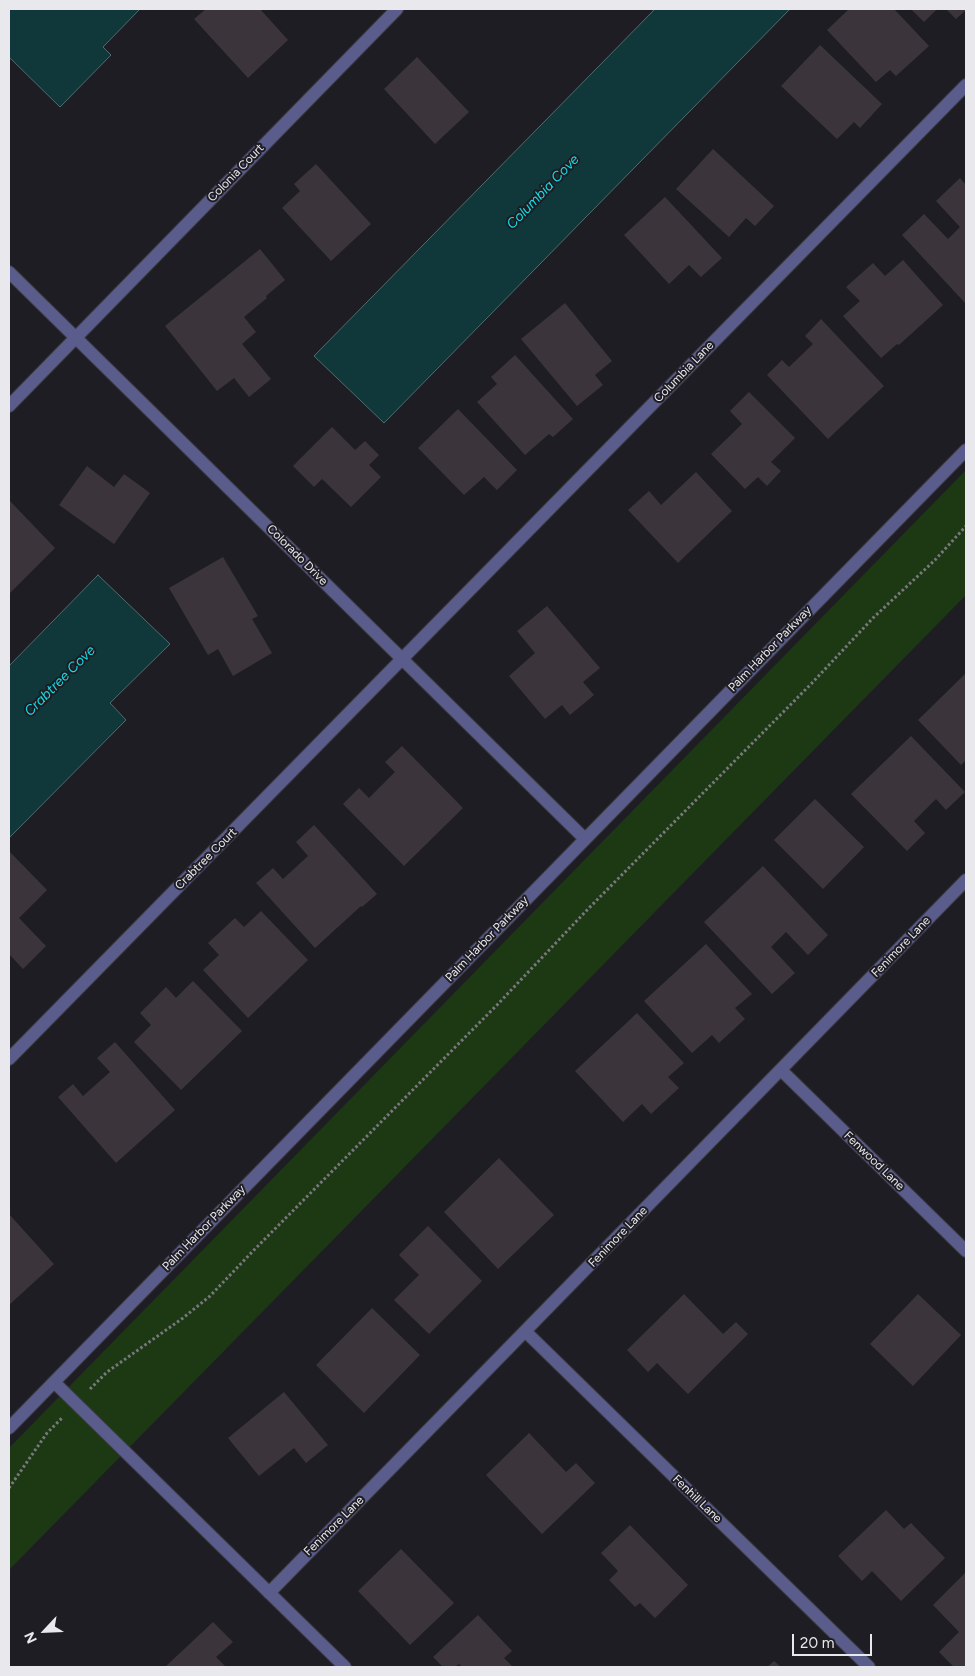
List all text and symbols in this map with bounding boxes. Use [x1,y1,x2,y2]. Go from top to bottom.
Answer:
street label: Colonia Court [205,141,267,205]
water label: Columbia Cove [503,151,583,233]
street label: Columbia Lane [651,338,717,406]
street label: Colorado Drive [264,522,330,588]
street label: Palm Harbor Parkway [725,603,815,695]
water label: Crabtree Cove [21,642,99,720]
street label: Crabtree Court [172,825,240,893]
street label: Palm Harbor Parkway [442,893,532,985]
street label: Fenimore Lane [868,914,934,980]
street label: Fenwood Lane [841,1129,907,1193]
street label: Palm Harbor Parkway [159,1182,249,1274]
street label: Fenimore Lane [585,1204,651,1270]
street label: Fenhill Lane [669,1472,725,1526]
street label: Fenimore Lane [301,1493,367,1559]
north arrow [20,1606,70,1656]
scale bar [795,1624,875,1656]
text: N [21,1629,41,1646]
text: 20 m [800,1634,834,1652]

